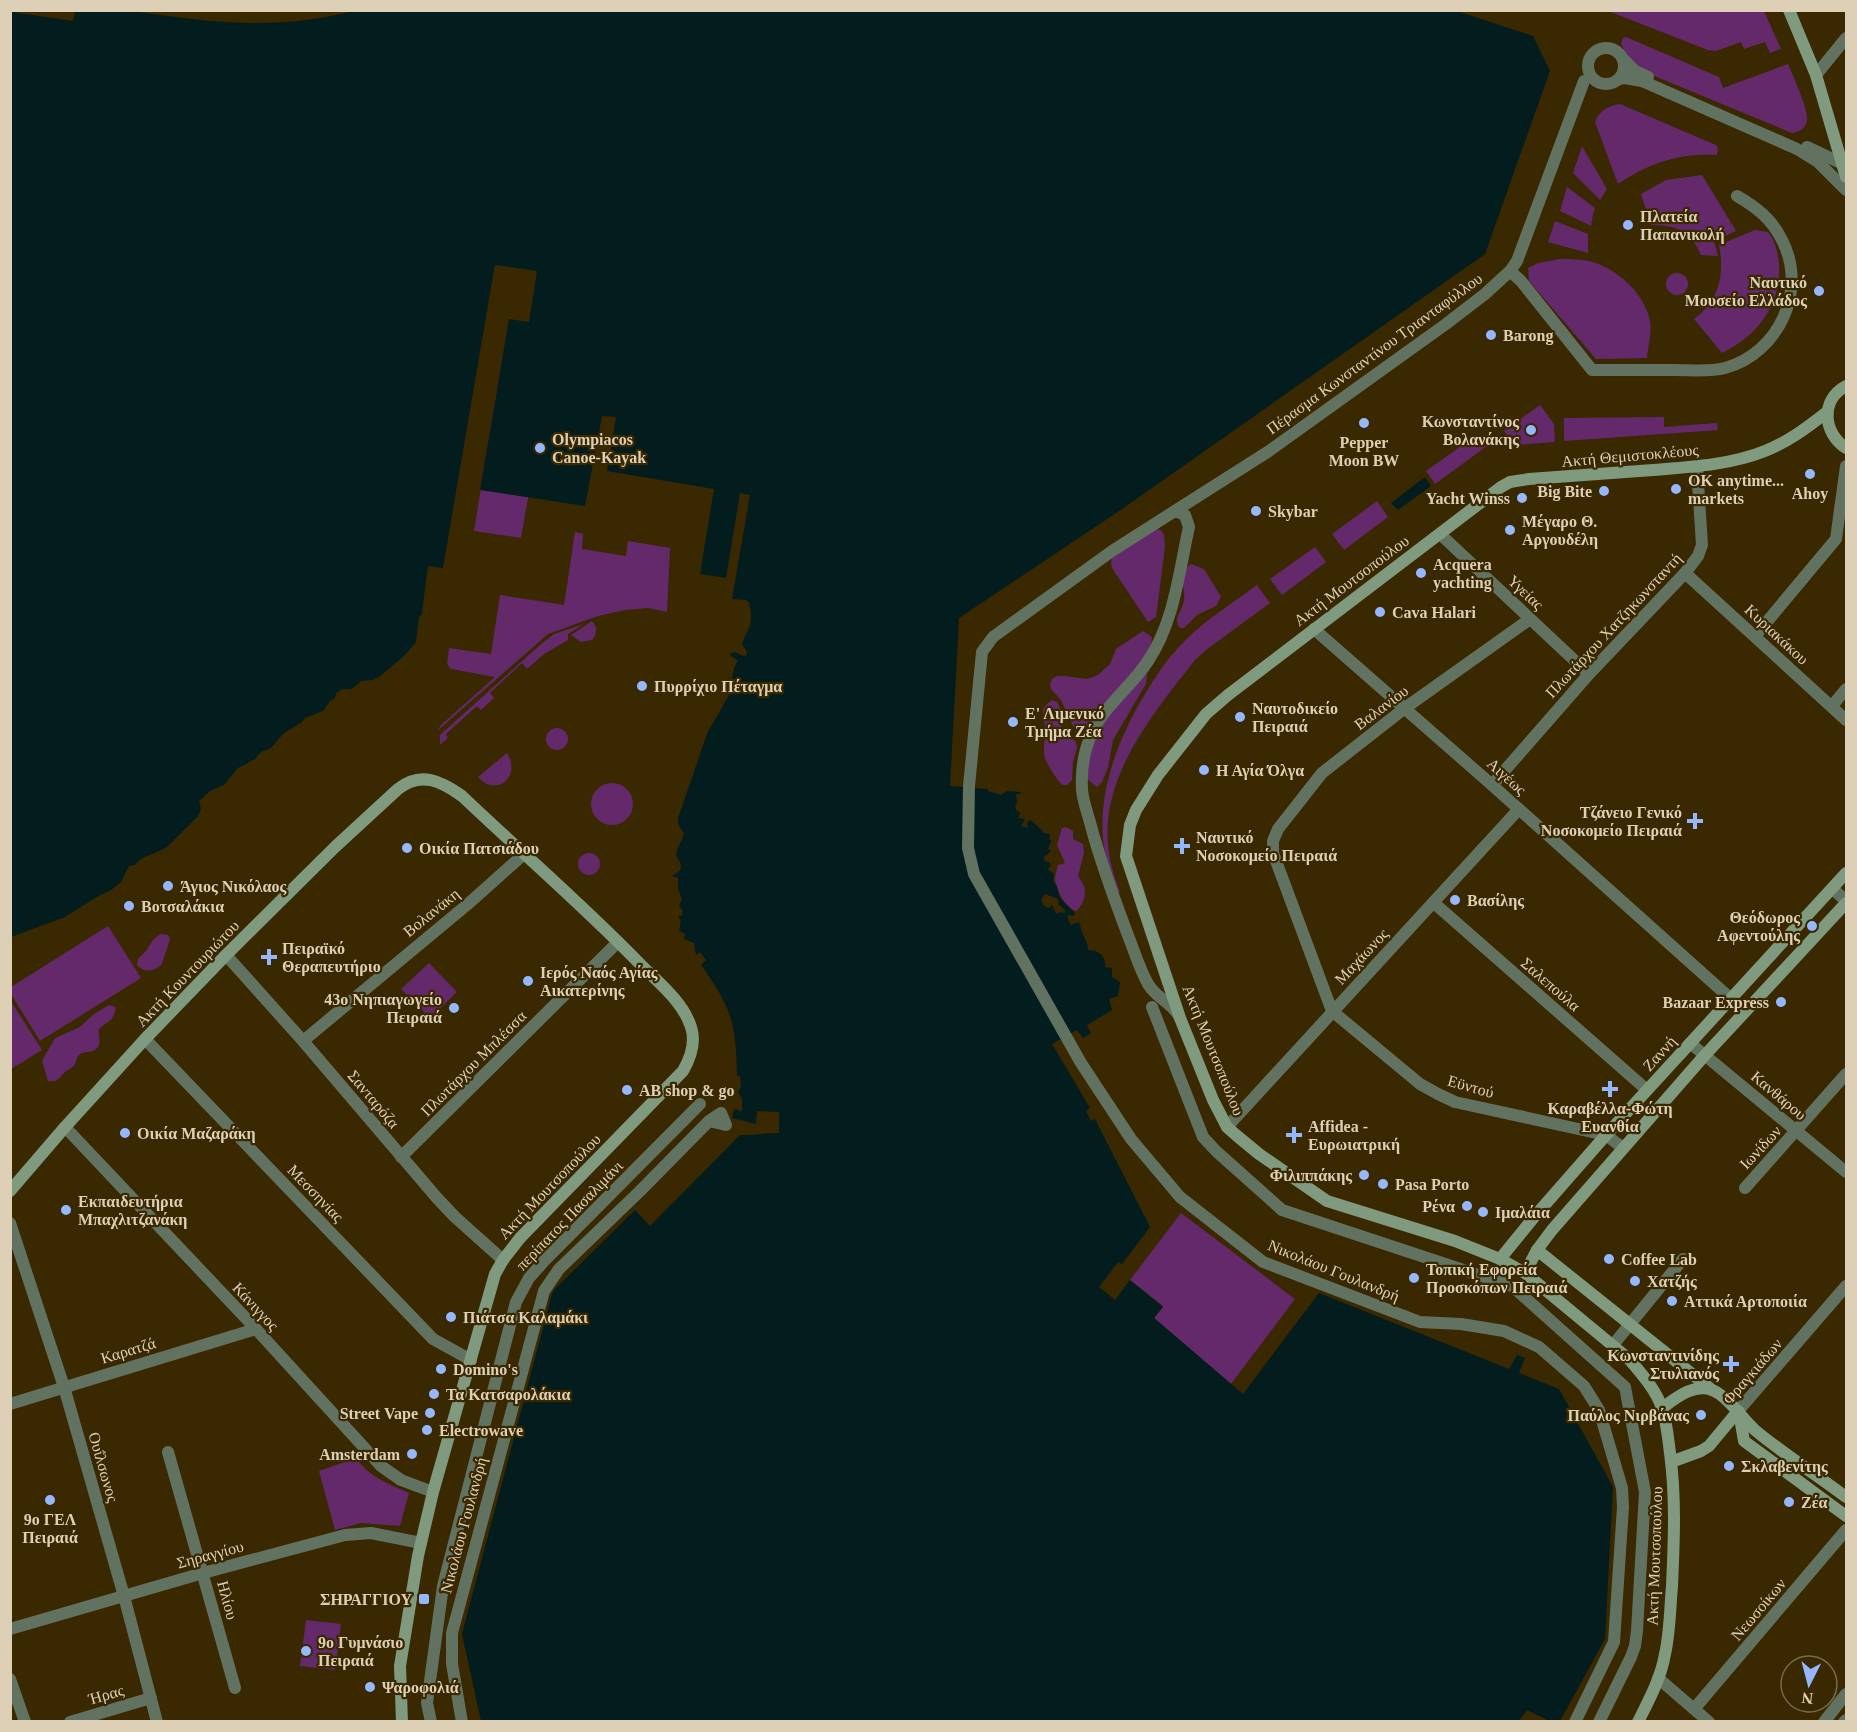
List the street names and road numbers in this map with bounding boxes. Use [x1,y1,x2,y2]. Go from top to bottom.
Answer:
street label: Πέρασμα Κωνσταντίνου Τριανταφύλλου [1263,269,1486,438]
street label: Ακτή Θεμιστοκλέους [1561,441,1700,471]
street label: Ακτή Μουτσοπούλου [1291,532,1413,630]
street label: Πλωτάρχου Χατζηκωνσταντή [1542,550,1686,702]
street label: Υγείας [1504,572,1547,614]
street label: Κυριακάκου [1741,601,1812,669]
street label: Βαλανίου [1351,682,1411,733]
street label: Αιγέως [1483,754,1530,799]
street label: Βολανάκη [400,885,463,941]
street label: Ακτή Κουντουριώτου [132,917,243,1031]
street label: Μαχάωνος [1331,925,1393,988]
street label: Σαλεπούλα [1518,954,1584,1015]
street label: Ακτή Μουτσοπούλου [1179,982,1248,1118]
street label: Πλωτάρχου Μπλέσσα [417,1007,531,1120]
street label: Ζαννή [1639,1032,1680,1075]
street label: Σανταρόζα [344,1067,403,1133]
street label: Κανθάρου [1747,1067,1810,1124]
street label: Εϋντού [1446,1072,1496,1101]
street label: Ιωνίδων [1736,1122,1785,1172]
street label: Ακτή Μουτσοπούλου [495,1130,605,1243]
street label: περίπατος Πασαλιμάνι [513,1157,627,1274]
street label: Μεσσηνίας [284,1161,348,1227]
street label: Νικολάου Γουλανδρή [1265,1236,1402,1306]
street label: Κάνιγγος [228,1279,283,1335]
street label: Καρατζά [99,1334,159,1368]
street label: Φραγκιάδων [1719,1335,1786,1408]
street label: Ουΐλσωνος [85,1430,122,1505]
street label: Νικολάου Γουλανδρή [437,1455,491,1595]
street label: Ακτή Μουτσοπούλου [1644,1486,1666,1626]
street label: Σηραγγίου [175,1537,246,1573]
street label: Νεωσοίκων [1728,1575,1789,1644]
street label: Ηλίου [214,1579,241,1621]
street label: Ήρας [86,1681,127,1709]

